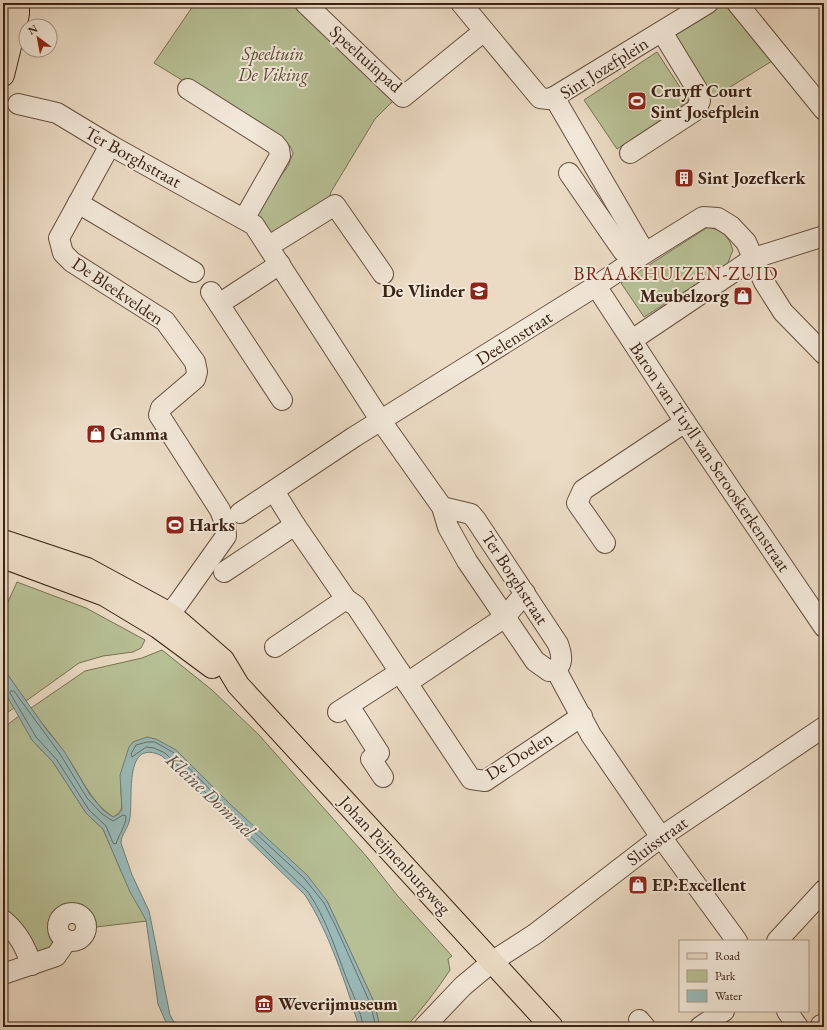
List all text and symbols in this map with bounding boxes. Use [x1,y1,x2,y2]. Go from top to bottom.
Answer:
north arrow [18,18,58,58]
street label: Speeltuinpad [325,20,408,98]
text: N [25,21,40,38]
street label: Sint Jozefplein [555,31,653,104]
park label: Speeltuin De Viking [237,42,309,87]
place label: Cruyff Court Sint Josefplein [651,79,760,123]
sports icon: Cruyff Court Sint Josefplein [626,90,648,112]
street label: Ter Borghstraat [81,121,186,193]
place label: Sint Jozefkerk [698,166,807,189]
building icon: Sint Jozefkerk [673,167,695,189]
street label: De Bleekvelden [68,251,169,330]
district label: BRAAKHUIZEN-ZUID [573,261,779,286]
place label: De Vlinder [382,279,466,302]
school or university icon: De Vlinder [468,280,490,302]
place label: Meubelzorg [640,284,730,307]
shop icon: Meubelzorg [732,285,754,307]
street label: Deelenstraat [471,305,556,370]
street label: Baron van Tuyll van Serooskerkenstraat [625,337,796,576]
place label: Gamma [110,422,168,445]
shop icon: Gamma [85,423,107,445]
place label: Harks [189,513,235,536]
sports icon: Harks [164,514,186,536]
street label: Ter Borghstraat [477,527,554,629]
street label: De Doelen [481,726,557,785]
water label: Kleine Dommel [160,747,261,844]
street label: Johan Peijnenburgweg [333,789,456,919]
street label: Sluisstraat [622,811,692,870]
place label: EP:Excellent [652,873,747,896]
shop icon: EP:Excellent [627,874,649,896]
legend [679,940,809,1012]
text: Road [715,948,741,964]
text: Park [715,968,736,984]
text: Water [715,988,742,1004]
place label: Weverijmuseum [278,992,398,1015]
museum icon: Weverijmuseum [253,993,275,1015]

